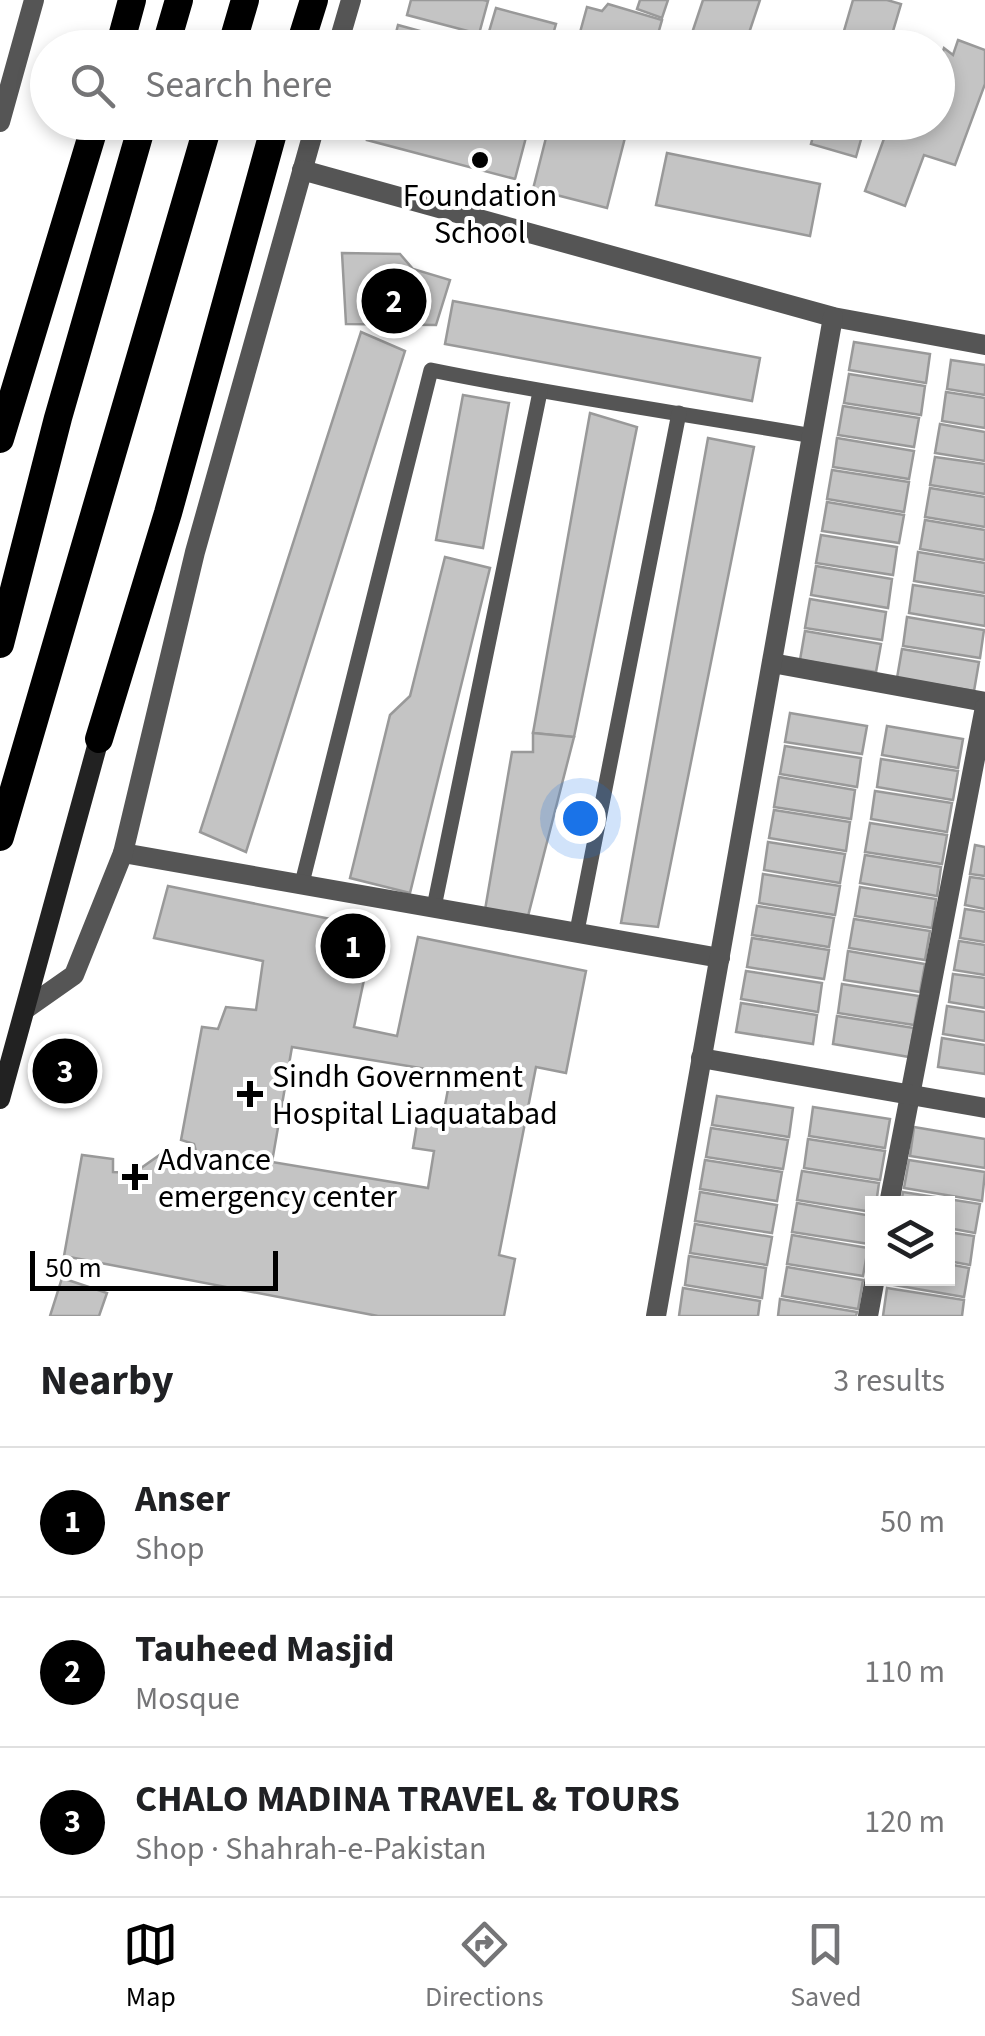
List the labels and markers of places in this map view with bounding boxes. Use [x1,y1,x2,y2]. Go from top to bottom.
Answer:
marker: Foundation School [469,149,491,171]
place label: Foundation School [403,173,557,256]
pin: 2 [362,264,426,338]
pin: 1 [320,908,386,984]
pin: 3 [32,1034,98,1108]
place label: Sindh Government Hospital Liaquatabad [272,1054,558,1137]
marker: Sindh Government Hospital Liaquatabad [237,1081,263,1107]
place label: Advance emergency center [158,1137,398,1220]
marker: Advance emergency center [122,1164,148,1190]

